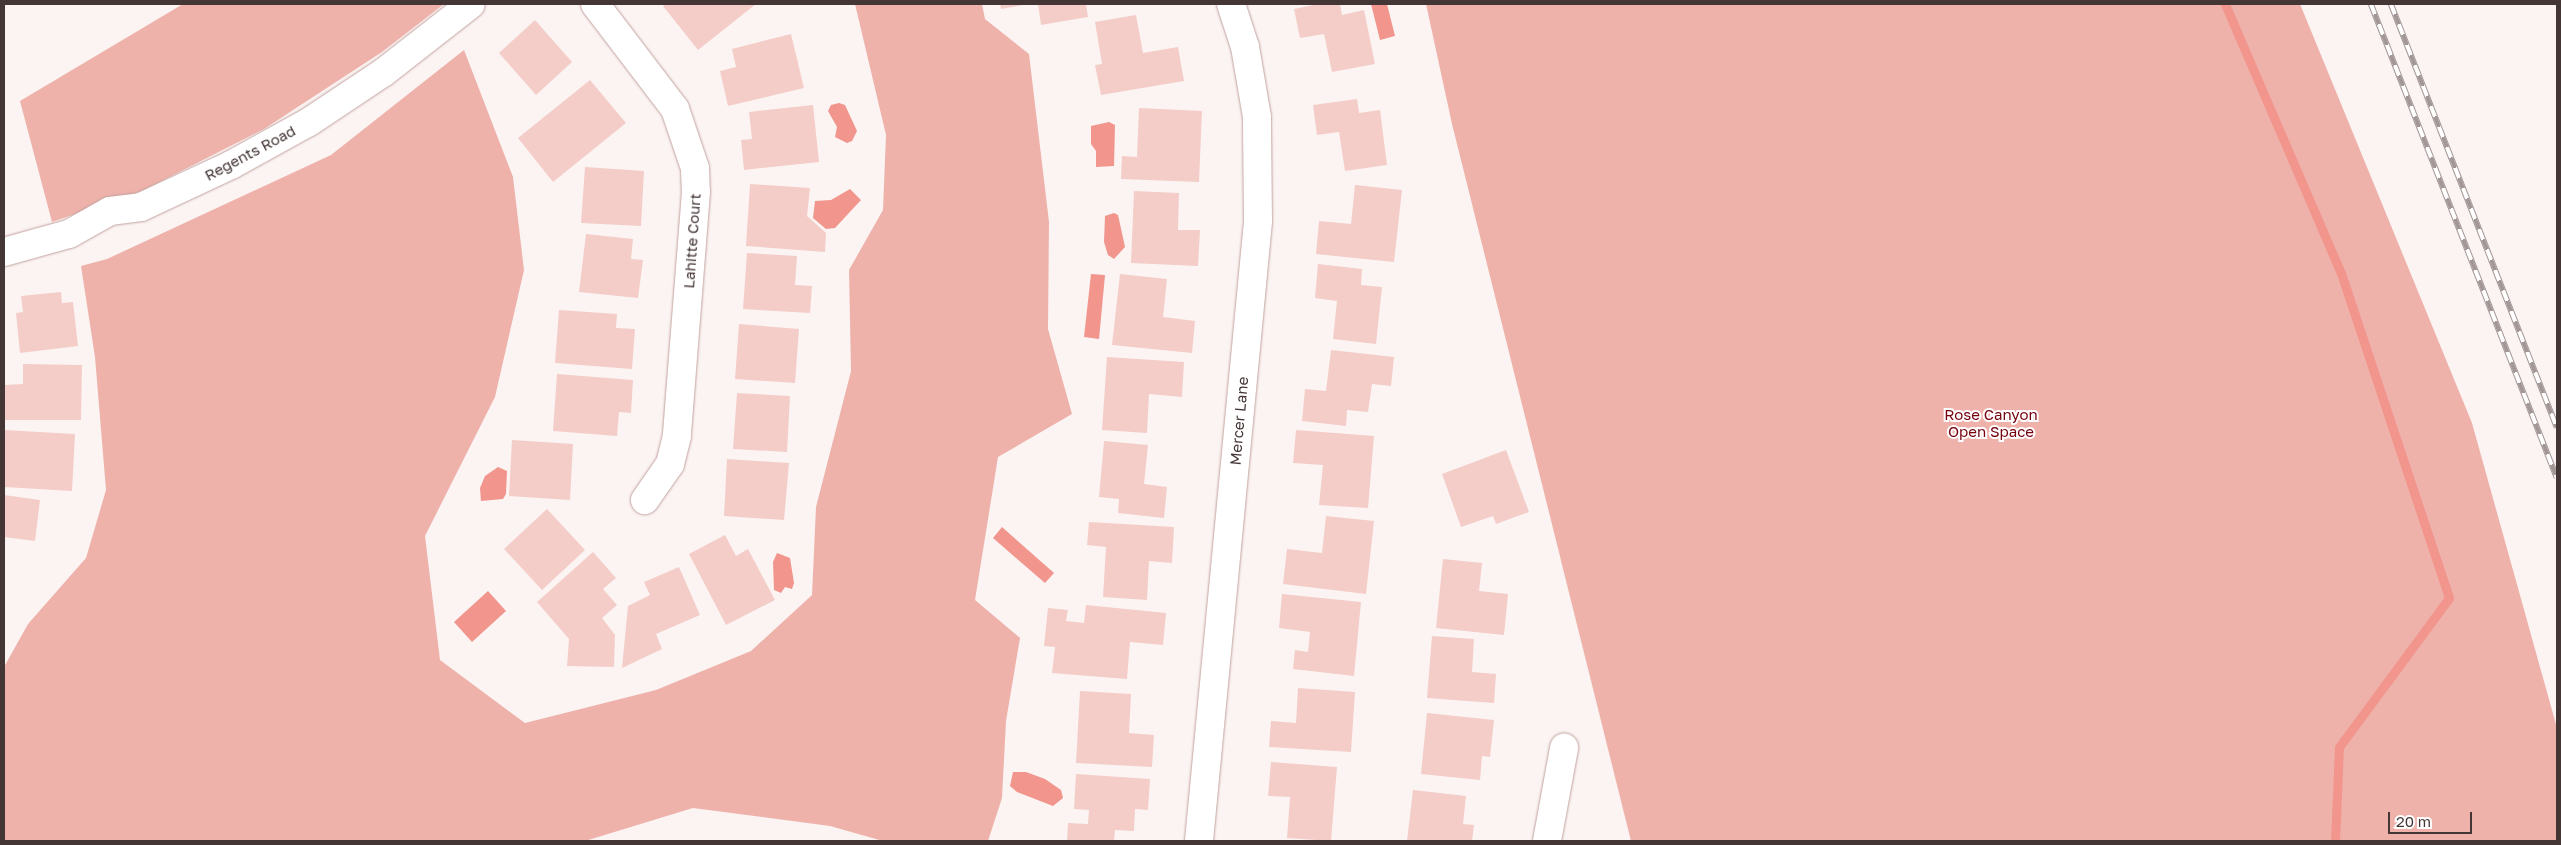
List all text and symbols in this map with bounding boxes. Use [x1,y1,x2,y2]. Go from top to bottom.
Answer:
street label: Regents Road [202,122,298,184]
street label: Lahitte Court [680,193,704,289]
street label: Mercer Lane [1226,376,1252,466]
park label: Rose Canyon Open Space [1944,405,2038,440]
scale bar [2391,802,2475,834]
text: 20 m [2396,812,2431,830]

